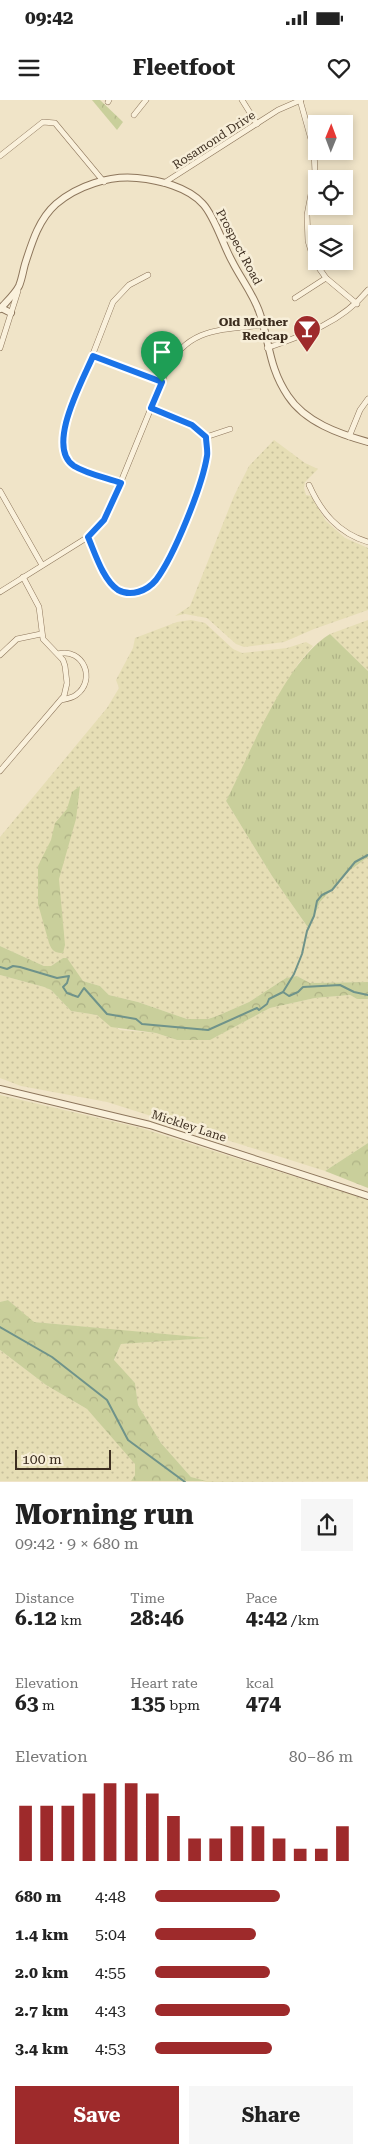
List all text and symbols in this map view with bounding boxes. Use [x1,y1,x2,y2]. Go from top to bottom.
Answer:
text: 09:42 [25,6,74,29]
icon: menu [15,54,43,82]
icon: heart [325,54,353,82]
text: Fleetfoot [133,55,235,80]
street label: Rosamond Drive [170,108,258,172]
north arrow [308,115,352,160]
map controls [308,115,353,270]
button: locate [308,170,353,215]
street label: Prospect Road [213,207,265,288]
button: layers [308,225,353,270]
bar icon: Old Mother Redcap [292,314,322,353]
place label: Old Mother Redcap [219,315,289,343]
pin [141,331,183,382]
icon: arrive [148,338,176,366]
street label: Mickley Lane [150,1107,229,1145]
scale bar [15,1446,111,1470]
text: 100 m [22,1451,62,1467]
text: Morning run [15,1498,194,1531]
button: share [301,1499,353,1551]
text: 09:42 · 9 × 680 m [15,1534,139,1553]
text: Distance [15,1590,74,1606]
text: Time [130,1590,165,1606]
text: Pace [246,1590,277,1606]
text: 6.12 [15,1606,57,1630]
text: 28:46 [130,1606,184,1630]
text: 4:42 [246,1606,288,1630]
text: km [57,1612,82,1628]
text: /km [288,1612,319,1628]
text: Elevation [15,1675,78,1691]
text: Heart rate [130,1675,198,1691]
text: kcal [246,1675,274,1691]
text: 63 [15,1691,39,1715]
text: 135 [130,1691,166,1715]
text: 474 [246,1691,281,1715]
text: m [39,1697,55,1713]
text: bpm [166,1697,200,1713]
text: Elevation [15,1747,88,1766]
text: 80–86 m [289,1747,353,1766]
text: 680 m [15,1887,61,1906]
text: 4:48 [95,1887,126,1906]
text: 1.4 km [15,1925,68,1944]
text: 5:04 [95,1925,126,1944]
text: 2.0 km [15,1963,68,1982]
text: 4:55 [95,1963,126,1982]
text: 2.7 km [15,2001,68,2020]
text: 4:43 [95,2001,126,2020]
text: 3.4 km [15,2039,68,2058]
text: 4:53 [95,2039,126,2058]
button: Save [15,2086,179,2144]
button: Share [189,2086,353,2144]

